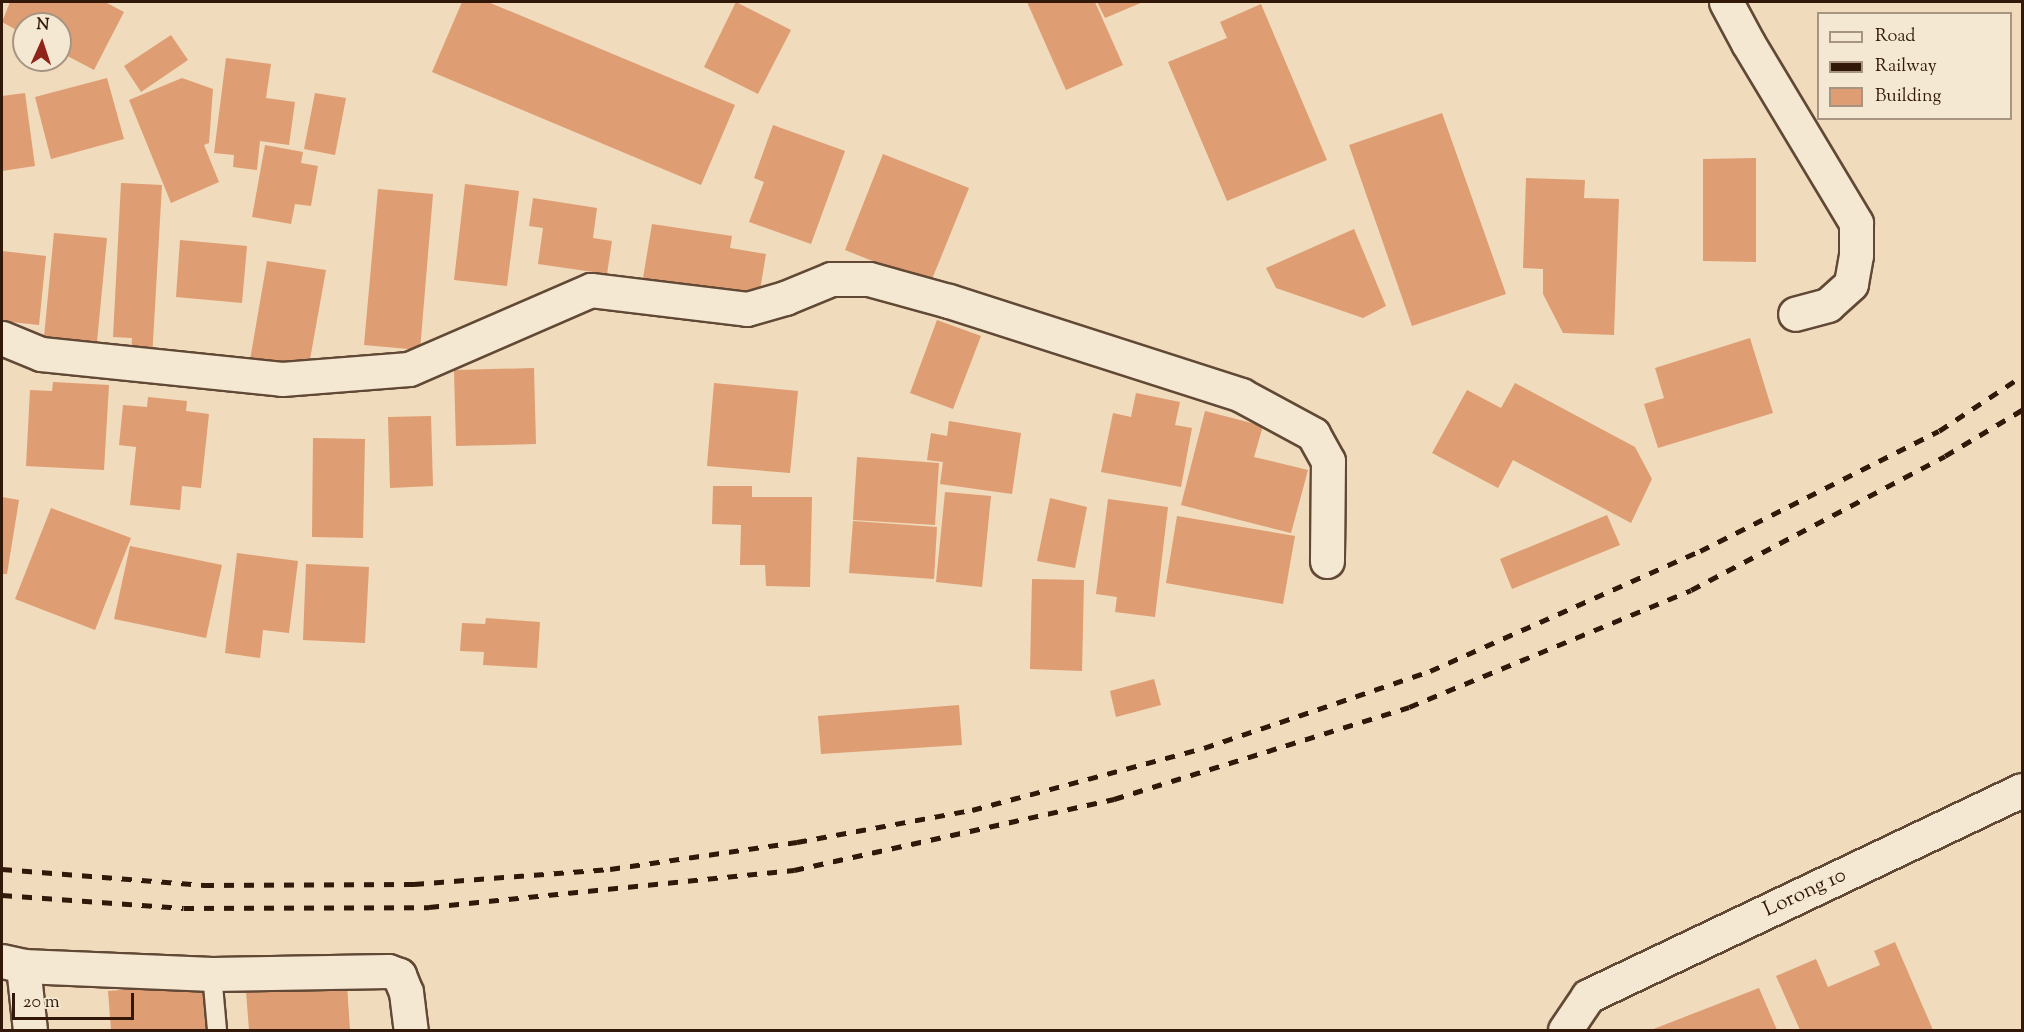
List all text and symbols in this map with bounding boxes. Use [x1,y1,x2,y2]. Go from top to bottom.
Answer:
north arrow [12,12,72,72]
legend [1817,12,2012,120]
text: N [36,14,50,37]
text: Road [1875,24,1915,50]
text: Railway [1875,54,1937,80]
text: Building [1875,84,1941,110]
street label: Lorong 10 [1760,863,1850,923]
scale bar [15,981,136,1019]
text: 20 m [23,990,60,1016]

